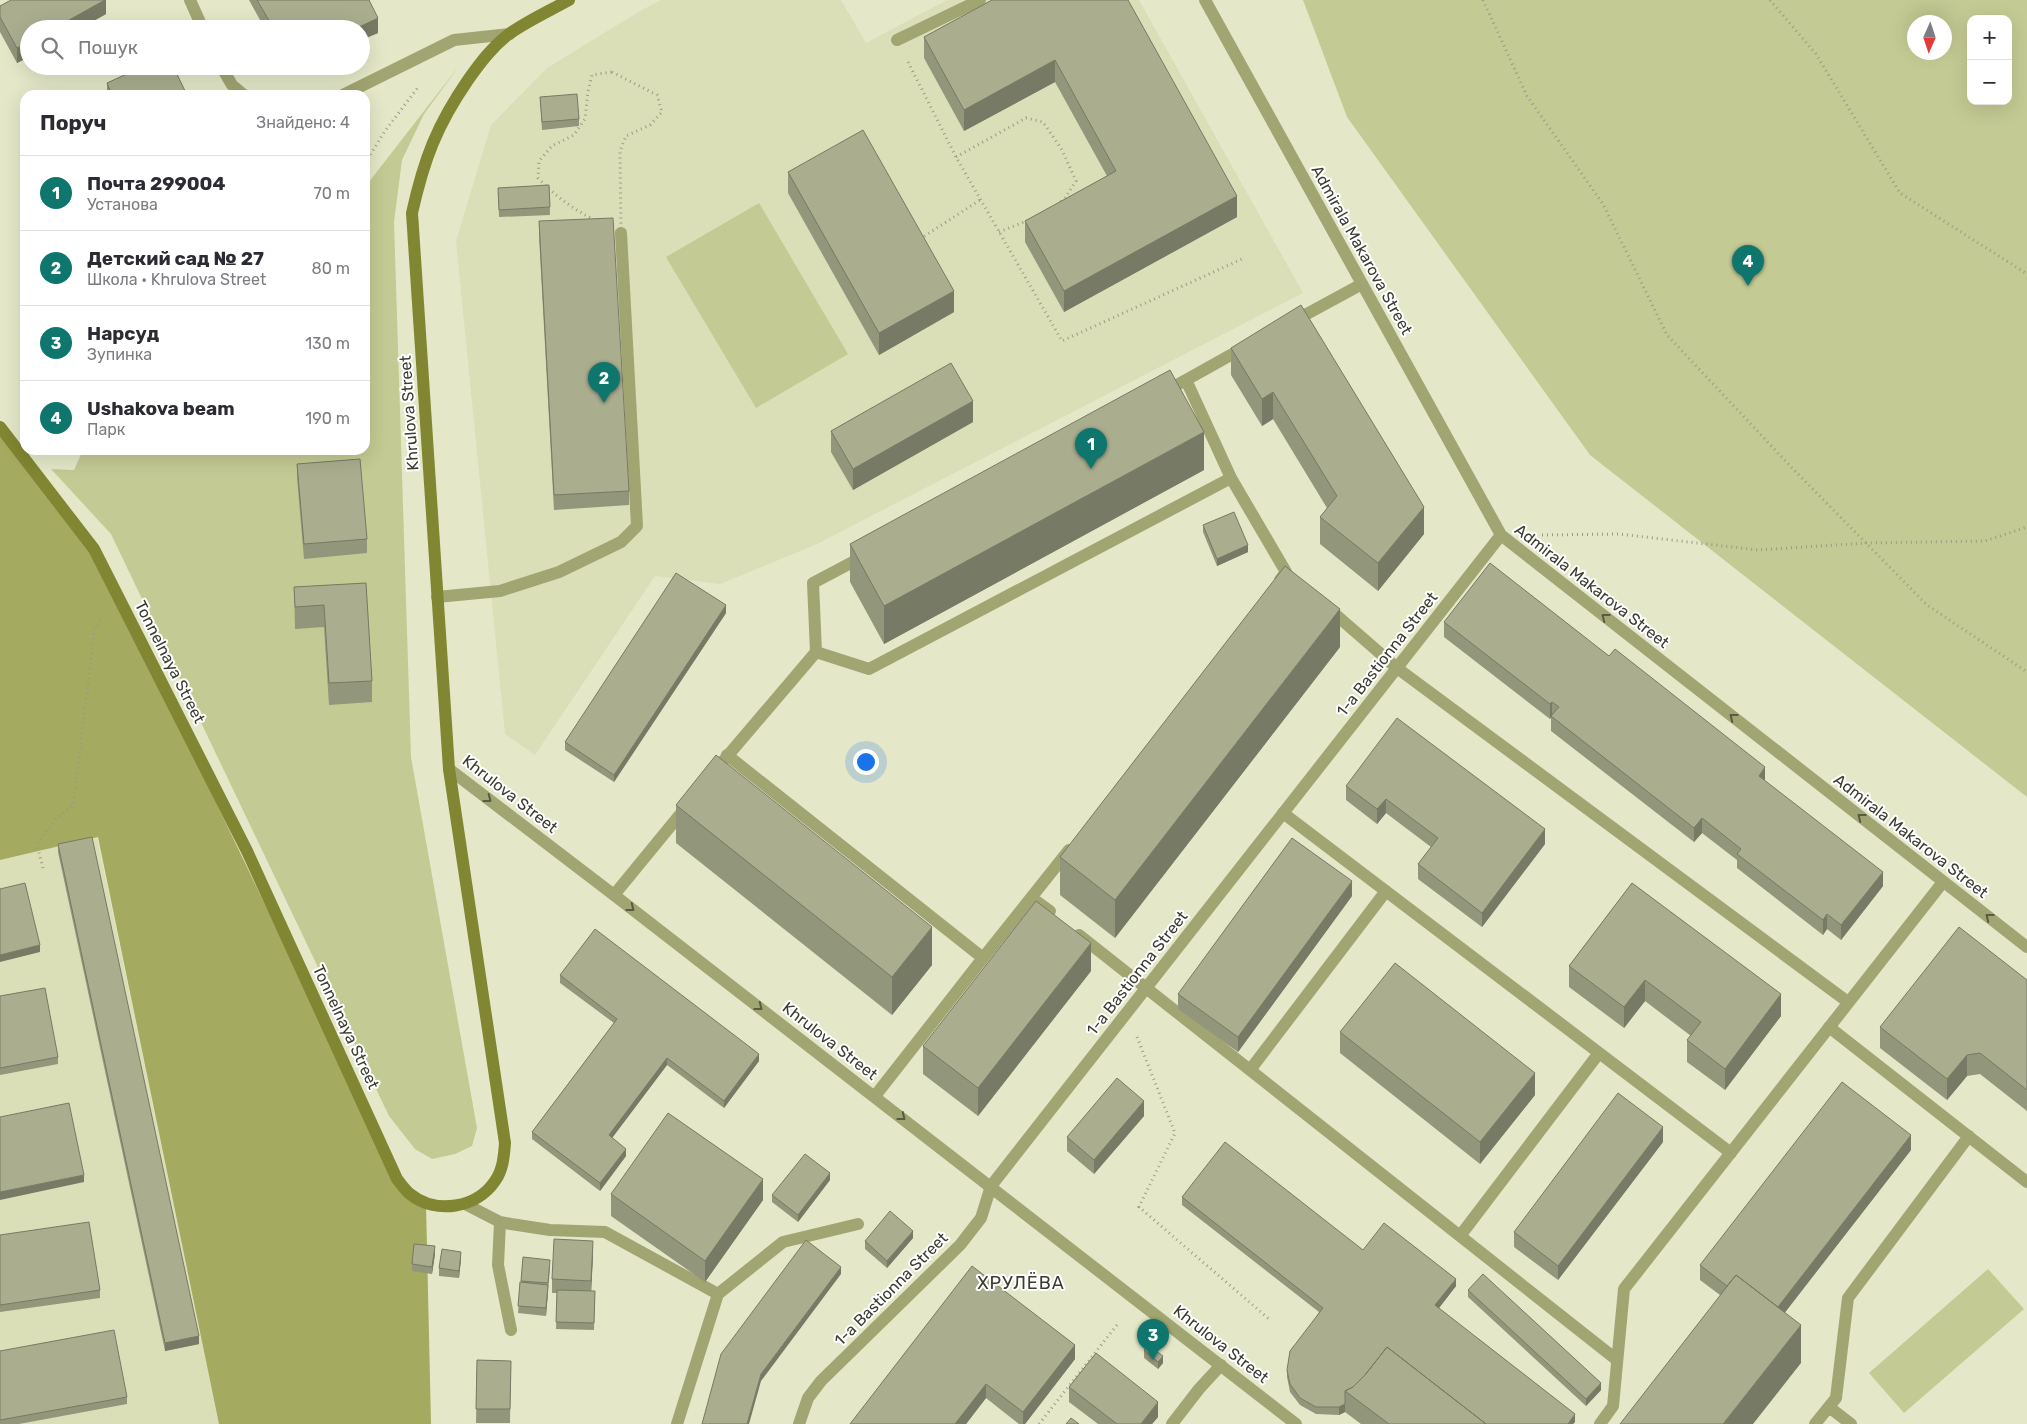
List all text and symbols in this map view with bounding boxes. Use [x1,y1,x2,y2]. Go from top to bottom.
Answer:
north arrow [1907,15,1952,60]
map controls [1967,15,2012,105]
button: + [1967,15,2012,60]
search box [20,20,370,75]
icon: search [38,34,66,62]
text: Пошук [78,36,138,59]
button: − [1967,60,2012,105]
text: Поруч [40,110,106,135]
text: Знайдено: 4 [256,113,350,132]
street label: Admirala Makarova Street [1308,162,1416,338]
text: Почта 299004 [87,172,225,195]
text: 1 [52,184,60,203]
text: 70 m [313,184,350,203]
text: Установа [87,195,158,214]
pin: 4 [1732,245,1764,286]
text: Детский сад № 27 [87,247,264,270]
text: 2 [51,259,61,278]
text: 80 m [312,259,350,278]
text: Школа · Khrulova Street [87,270,266,289]
text: Нарсуд [87,322,159,345]
text: 3 [51,334,61,353]
text: 130 m [305,334,350,353]
text: Зупинка [87,345,152,364]
street label: Khrulova Street [395,355,423,471]
pin: 2 [588,362,620,403]
text: Ushakova beam [87,397,235,420]
text: 4 [51,409,61,428]
text: 190 m [305,409,350,428]
text: Парк [87,420,125,439]
pin: 1 [1075,428,1107,469]
street label: Admirala Makarova Street [1511,520,1673,652]
street label: 1-a Bastionna Street [1333,588,1441,720]
street label: Tonnelnaya Street [131,598,209,726]
one-way arrow [1602,614,1611,622]
one-way arrow [1729,714,1739,723]
your location [853,749,879,775]
street label: Khrulova Street [459,751,561,837]
street label: Admirala Makarova Street [1830,770,1992,902]
one-way arrow [482,793,492,802]
one-way arrow [1858,815,1867,823]
one-way arrow [625,902,634,910]
street label: 1-a Bastionna Street [1083,907,1191,1039]
one-way arrow [1985,914,1994,923]
street label: Tonnelnaya Street [309,962,383,1092]
street label: Khrulova Street [779,998,881,1084]
one-way arrow [754,1002,763,1011]
one-way arrow [896,1112,905,1120]
street label: 1-a Bastionna Street [830,1228,952,1350]
district label: ХРУЛЁВА [977,1272,1065,1294]
street label: Khrulova Street [1170,1301,1272,1387]
pin: 3 [1137,1319,1169,1360]

